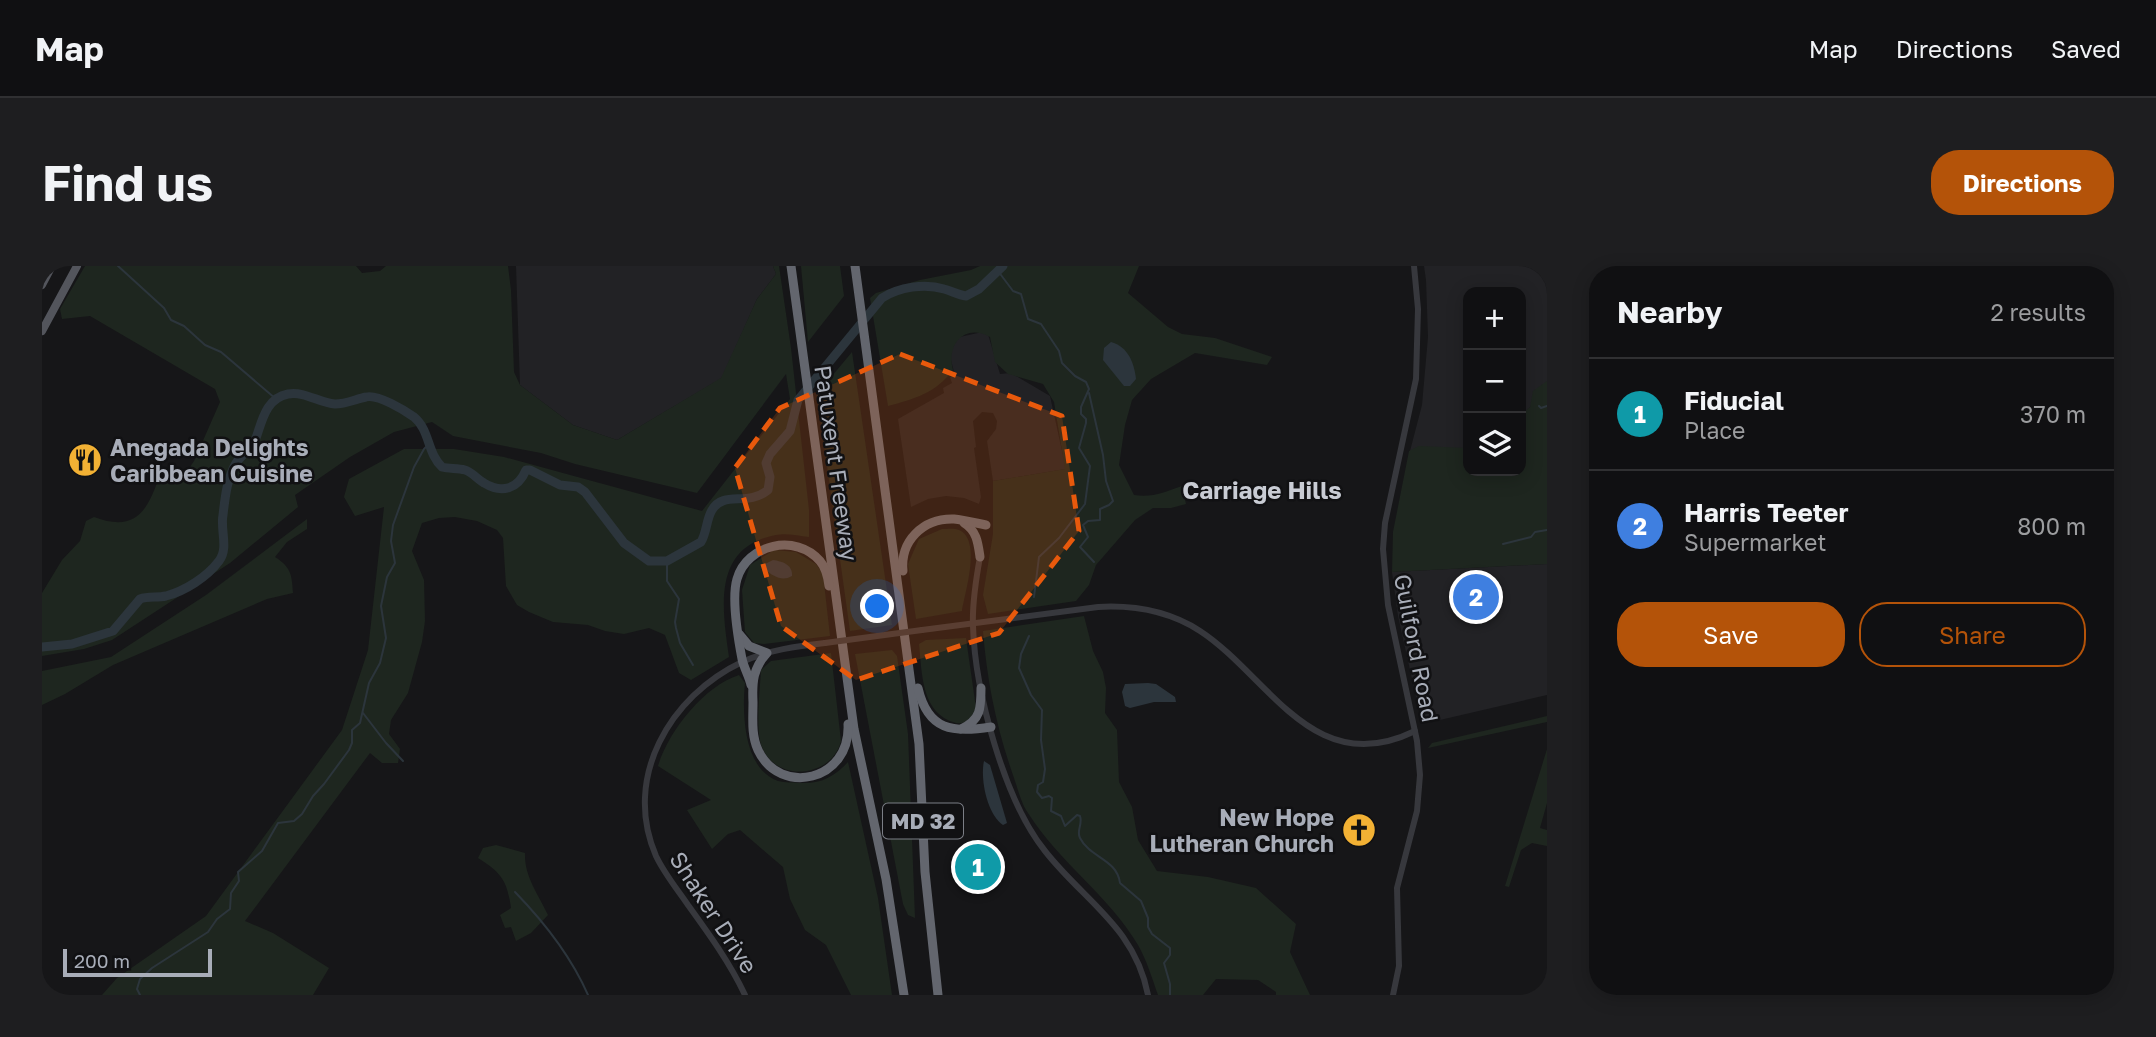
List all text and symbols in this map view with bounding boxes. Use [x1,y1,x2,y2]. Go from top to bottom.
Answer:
text: Map [35,29,104,68]
text: Map [1809,34,1858,63]
text: Directions [1896,34,2013,63]
text: Saved [2051,34,2121,63]
button: Directions [1931,150,2114,215]
text: Find us [42,153,213,212]
map controls [1463,287,1526,476]
button: + [1463,287,1526,350]
text: Nearby [1617,294,1722,330]
text: 2 results [1990,298,2086,326]
button: − [1463,350,1526,413]
street label: Patuxent Freeway [809,363,865,563]
text: Fiducial [1684,385,1784,416]
text: 1 [1634,400,1646,428]
text: 370 m [2020,400,2086,428]
button: layers [1463,413,1526,476]
text: Place [1684,416,1745,444]
place label: Anegada Delights Caribbean Cuisine [110,433,313,487]
restaurant icon: Anegada Delights Caribbean Cuisine [66,441,104,479]
district label: Carriage Hills [1182,475,1342,504]
text: Harris Teeter [1684,497,1849,528]
text: 2 [1633,512,1647,540]
text: 800 m [2017,512,2086,540]
text: Supermarket [1684,528,1827,556]
pin: 2 [1453,571,1499,623]
street label: Guilford Road [1389,572,1445,724]
your location [860,589,894,623]
button: Save [1617,602,1845,667]
button: Share [1859,602,2086,667]
place label: New Hope Lutheran Church [1149,803,1334,857]
road number: MD 32 [883,804,963,838]
church icon: New Hope Lutheran Church [1340,811,1378,849]
pin: 1 [955,841,1001,893]
street label: Shaker Drive [664,846,764,978]
scale bar [63,946,212,978]
text: 200 m [74,949,130,972]

